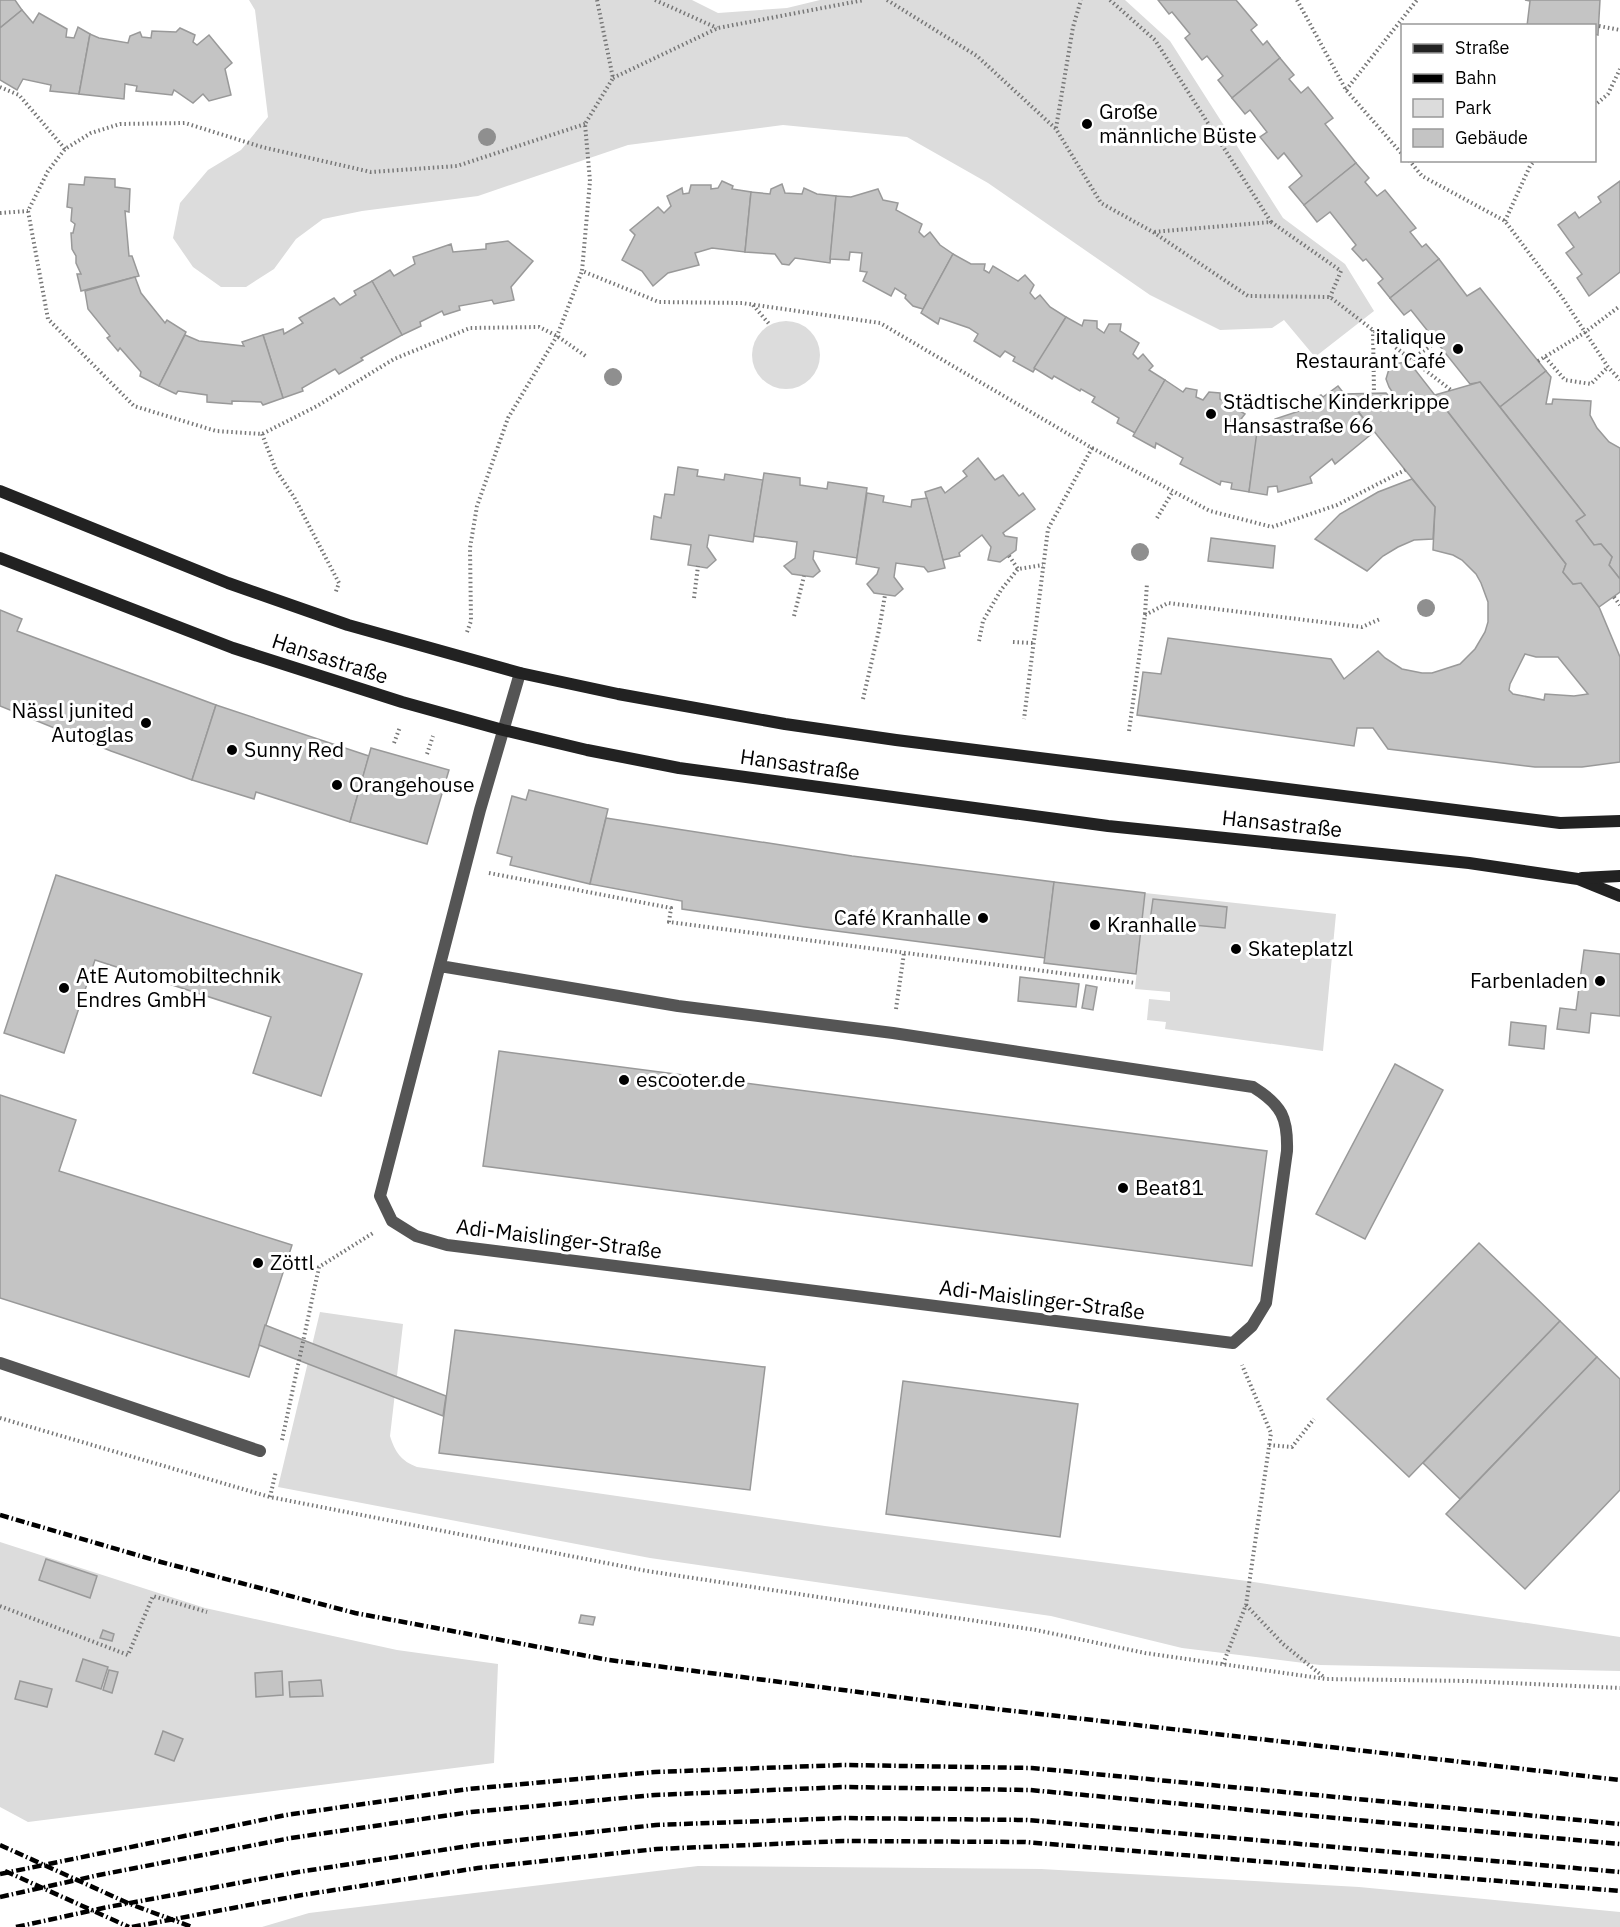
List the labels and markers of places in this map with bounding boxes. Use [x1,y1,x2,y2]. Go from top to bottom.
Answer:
place label: Große männliche Büste [1099,97,1257,149]
marker: Große männliche Büste [1080,117,1094,131]
place label: italique Restaurant Café [1295,322,1446,374]
marker: italique Restaurant Café [1451,342,1465,356]
place label: Städtische Kinderkrippe Hansastraße 66 [1223,387,1450,439]
marker: Städtische Kinderkrippe Hansastraße 66 [1204,407,1218,421]
place label: Nässl junited Autoglas [12,696,134,748]
marker: Nässl junited Autoglas [139,716,153,730]
place label: Sunny Red [244,735,344,763]
marker: Sunny Red [225,743,239,757]
place label: Orangehouse [349,770,475,798]
marker: Orangehouse [330,778,344,792]
place label: Café Kranhalle [834,903,971,931]
place label: Kranhalle [1107,910,1197,938]
marker: Café Kranhalle [976,911,990,925]
marker: Kranhalle [1088,918,1102,932]
place label: Skateplatzl [1248,934,1353,962]
marker: Skateplatzl [1229,942,1243,956]
place label: AtE Automobiltechnik Endres GmbH [76,961,281,1013]
place label: Farbenladen [1470,966,1588,994]
marker: Farbenladen [1593,974,1607,988]
marker: AtE Automobiltechnik Endres GmbH [57,981,71,995]
place label: escooter.de [636,1065,746,1093]
marker: escooter.de [617,1073,631,1087]
place label: Beat81 [1135,1173,1204,1201]
marker: Beat81 [1116,1181,1130,1195]
place label: Zöttl [270,1248,314,1276]
marker: Zöttl [251,1256,265,1270]

